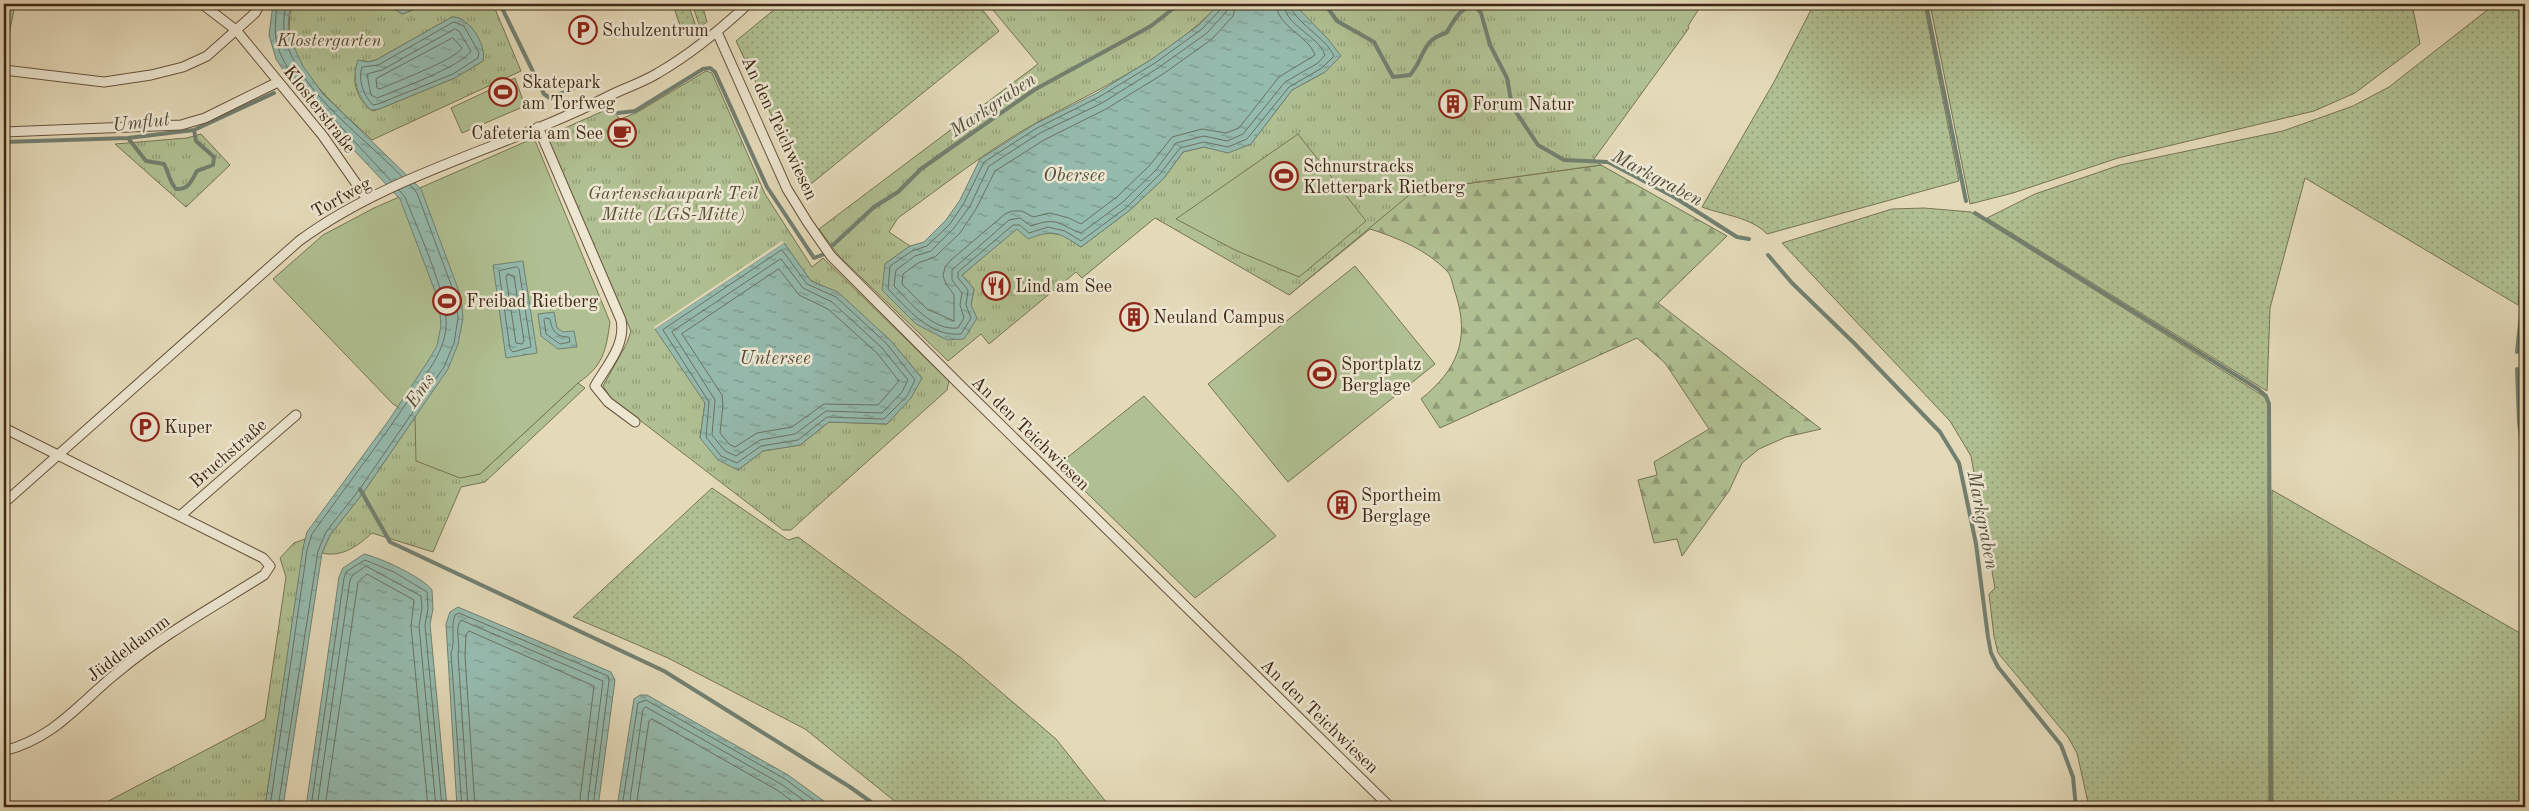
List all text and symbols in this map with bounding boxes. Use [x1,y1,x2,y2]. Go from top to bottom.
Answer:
parking icon: Schulzentrum [568,15,598,45]
place label: Schulzentrum [602,22,709,40]
park label: Klostergarten [275,32,382,50]
street label: An den Teichwiesen [738,54,820,203]
street label: Klosterstraße [280,63,359,157]
water label: Markgraben [946,70,1040,142]
place label: Skatepark am Torfweg [522,74,615,113]
sports icon: Skatepark am Torfweg [488,77,518,107]
building icon: Forum Natur [1438,89,1468,119]
place label: Forum Natur [1472,96,1575,114]
water label: Umflut [112,111,172,136]
cafe icon: Cafeteria am See [607,118,637,148]
place label: Cafeteria am See [471,125,603,143]
water label: Markgraben [1607,147,1706,211]
place label: Schnurstracks Kletterpark Rietberg [1303,158,1465,197]
sports icon: Schnurstracks Kletterpark Rietberg [1269,161,1299,191]
water label: Obersee [1043,167,1105,186]
street label: Torfweg [309,174,375,221]
park label: Gartenschaupark Teil Mitte (LGS-Mitte) [588,185,759,224]
restaurant icon: Lind am See [981,271,1011,301]
place label: Lind am See [1015,278,1112,296]
sports icon: Freibad Rietberg [432,286,462,316]
place label: Freibad Rietberg [466,293,598,311]
building icon: Neuland Campus [1119,302,1149,332]
place label: Neuland Campus [1153,309,1285,327]
water label: Untersee [739,350,811,369]
place label: Sportplatz Berglage [1341,356,1421,395]
sports icon: Sportplatz Berglage [1307,359,1337,389]
water label: Ems [402,371,439,413]
street label: An den Teichwiesen [968,373,1093,495]
parking icon: Kuper [130,412,160,442]
street label: Bruchstraße [187,416,270,492]
place label: Kuper [164,419,213,437]
water label: Markgraben [1962,469,2000,571]
place label: Sportheim Berglage [1361,487,1441,526]
building icon: Sportheim Berglage [1327,490,1357,520]
street label: Jüddeldamm [84,612,173,686]
street label: An den Teichwiesen [1257,656,1382,778]

